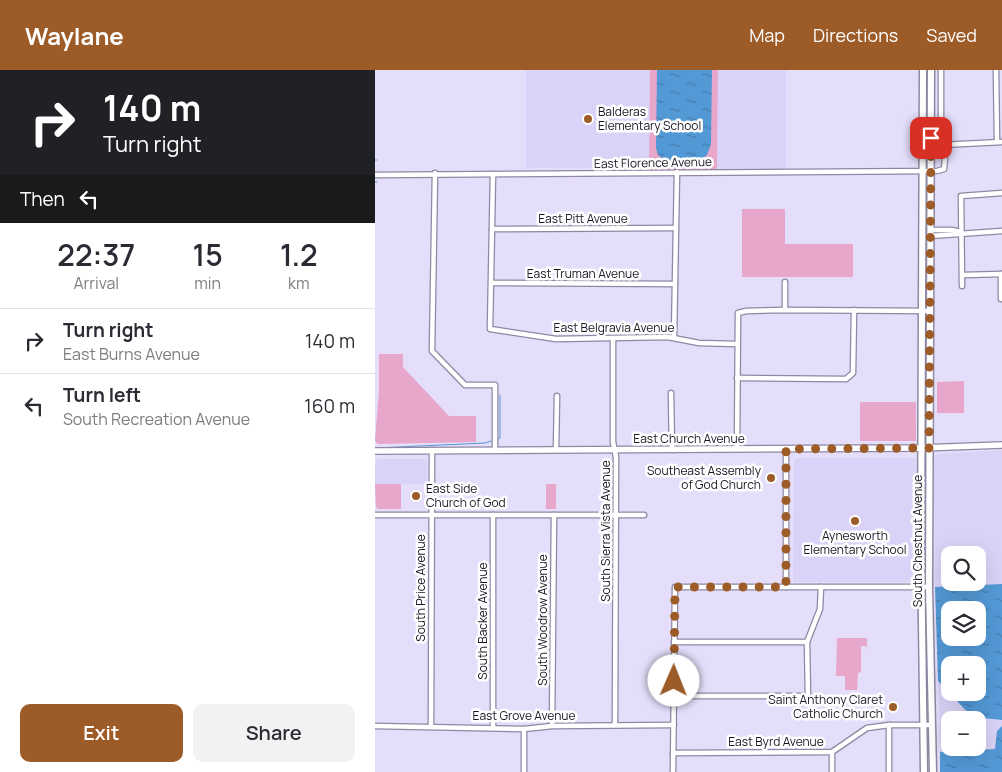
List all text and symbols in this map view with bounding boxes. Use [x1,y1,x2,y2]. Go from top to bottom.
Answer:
text: Waylane [25,19,124,52]
text: Map [749,23,785,47]
text: Directions [813,23,898,47]
text: Saved [926,23,977,47]
text: 140 m [103,84,201,132]
icon: right [20,90,85,155]
place label: Balderas Elementary School [598,103,701,134]
marker: Balderas Elementary School [582,113,594,125]
pin [910,117,952,159]
icon: arrive [917,124,945,152]
text: Turn right [103,129,201,159]
street label: East Florence Avenue [594,153,712,172]
icon: left [75,185,103,213]
text: Then [20,186,65,212]
street label: East Pitt Avenue [538,210,628,227]
text: 22:37 [57,234,135,275]
text: 15 [193,234,223,275]
text: 1.2 [280,234,318,275]
street label: East Truman Avenue [527,265,639,282]
text: Arrival [73,272,119,294]
text: min [194,272,221,294]
text: km [288,272,310,294]
text: Turn right [63,317,153,343]
street label: East Belgravia Avenue [554,319,674,336]
icon: right [20,327,48,355]
text: 140 m [305,328,355,354]
text: East Burns Avenue [63,343,200,365]
text: Turn left [63,382,141,408]
icon: left [20,392,48,420]
text: 160 m [304,393,355,419]
text: South Recreation Avenue [63,408,250,430]
street label: East Church Avenue [633,430,745,447]
street label: South Sierra Vista Avenue [597,460,614,602]
place label: Southeast Assembly of God Church [647,462,762,493]
marker: Southeast Assembly of God Church [765,472,777,484]
street label: South Chestnut Avenue [909,475,926,607]
place label: East Side Church of God [426,480,506,511]
marker: East Side Church of God [410,490,422,502]
marker: Aynesworth Elementary School [849,515,861,527]
place label: Aynesworth Elementary School [803,527,907,558]
street label: South Price Avenue [412,534,429,642]
map controls [941,546,986,756]
button: search [941,546,986,591]
street label: South Woodrow Avenue [534,554,551,686]
street label: South Backer Avenue [474,562,491,680]
button: layers [941,601,986,646]
position arrow [647,654,699,706]
button: + [941,656,986,701]
place label: Saint Anthony Claret Catholic Church [768,691,883,722]
marker: Saint Anthony Claret Catholic Church [887,701,899,713]
button: Exit [20,704,183,762]
button: Share [193,704,355,762]
street label: East Grove Avenue [473,707,575,724]
button: − [941,711,986,756]
street label: East Byrd Avenue [728,733,824,750]

